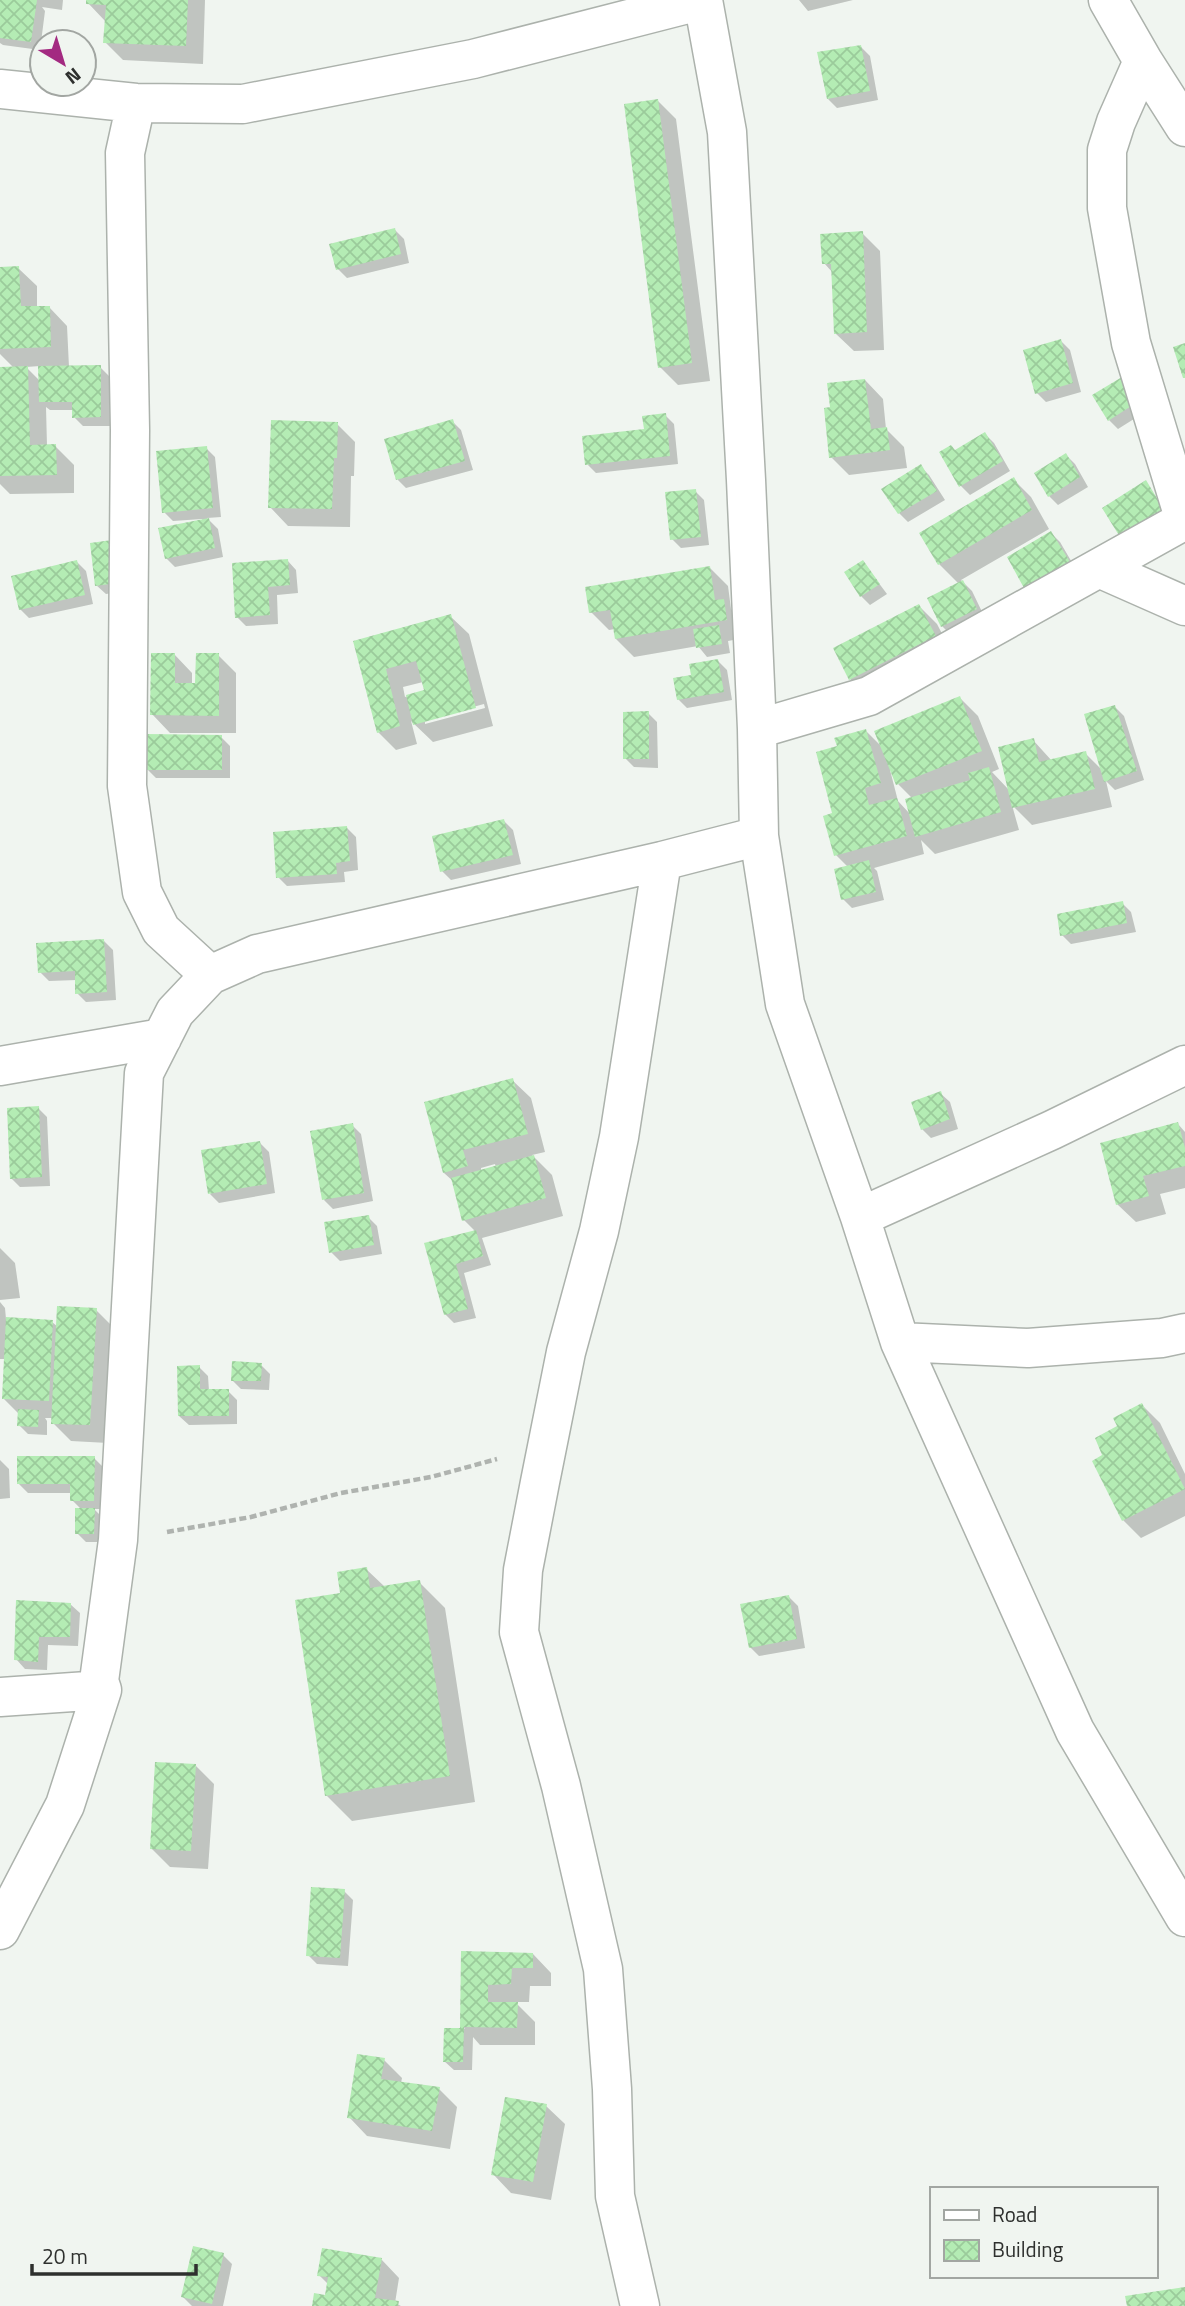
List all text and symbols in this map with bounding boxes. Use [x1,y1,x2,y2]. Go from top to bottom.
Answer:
north arrow [28,28,98,98]
text: N [60,61,88,92]
legend [930,2187,1157,2278]
text: Road [992,2198,1037,2230]
scale bar [32,2232,196,2276]
text: Building [992,2233,1064,2265]
text: 20 m [42,2240,88,2272]

